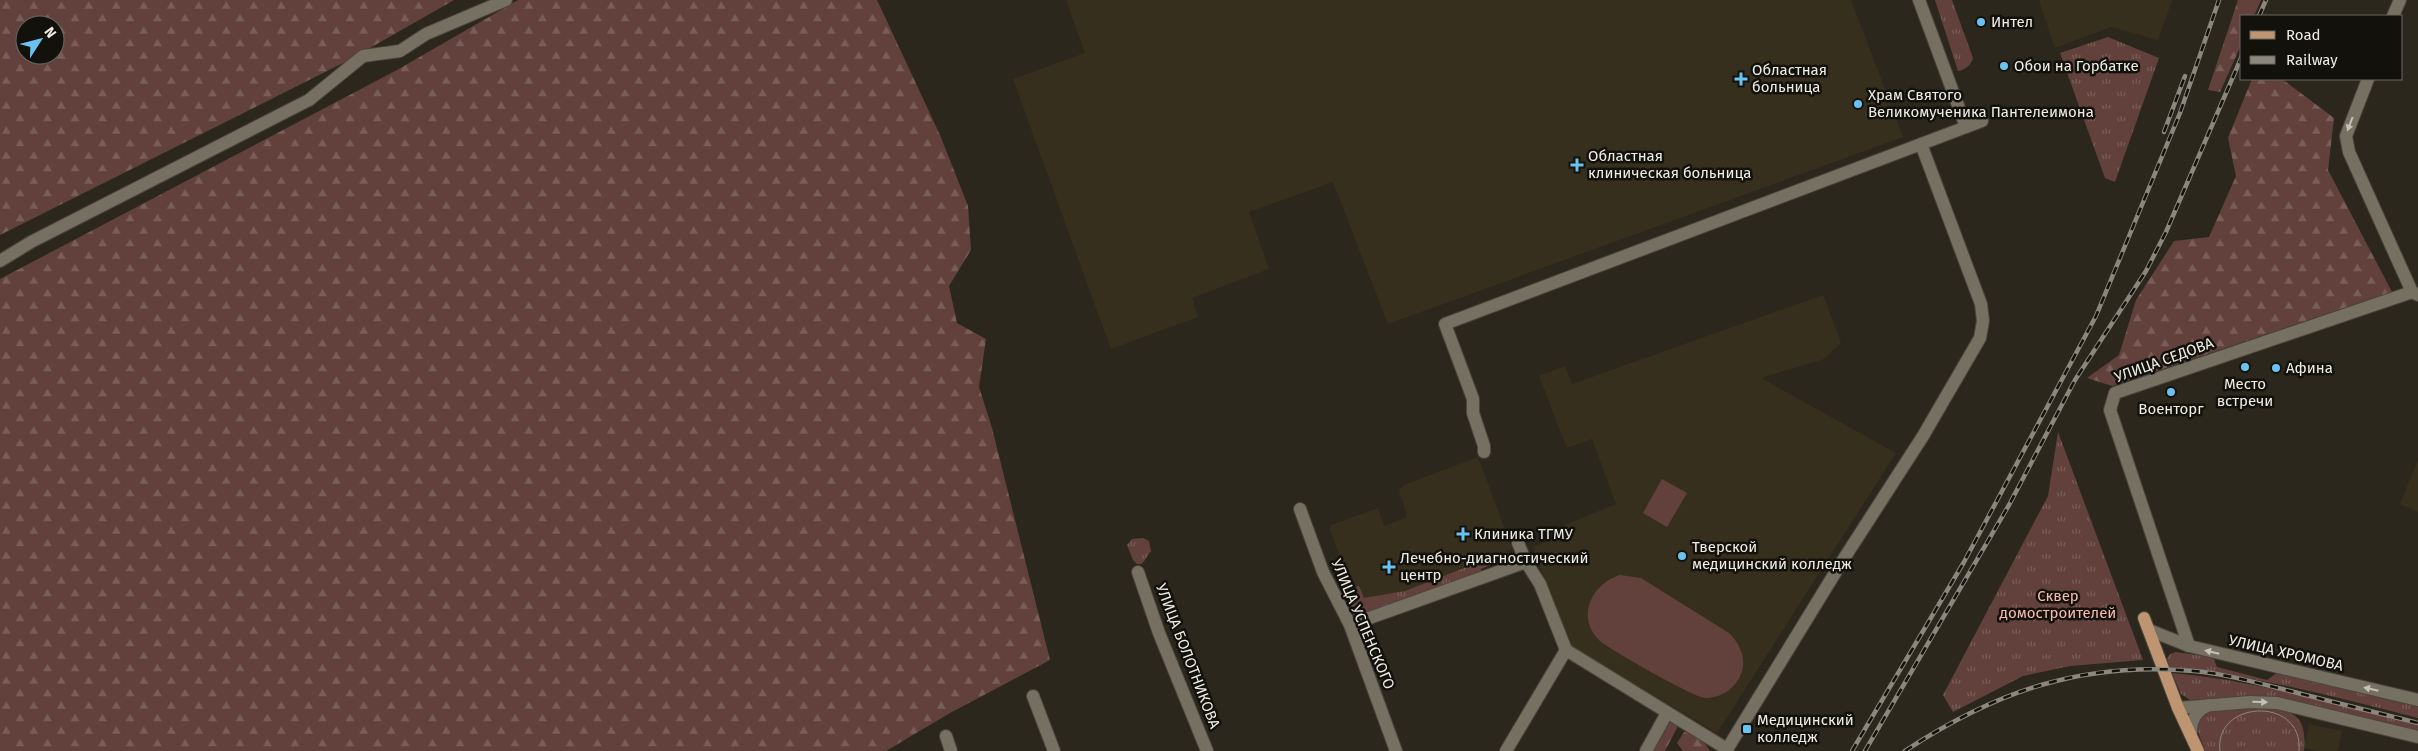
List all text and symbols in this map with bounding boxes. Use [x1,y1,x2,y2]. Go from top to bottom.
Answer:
place label: Интел [1991,13,2033,31]
north arrow [15,15,65,65]
legend [2240,15,2403,80]
marker: Интел [1975,16,1987,28]
text: N [41,24,60,41]
text: Road [2286,26,2321,44]
text: Railway [2286,51,2338,69]
place label: Обои на Горбатке [2014,57,2139,75]
marker: Обои на Горбатке [1998,60,2010,72]
place label: Областная больница [1752,61,1827,96]
marker: Областная больница [1734,72,1748,86]
place label: Храм Святого Великомученика Пантелеимона [1868,86,2094,121]
marker: Храм Святого Великомученика Пантелеимона [1852,98,1864,110]
one-way arrow [2346,117,2354,132]
place label: Областная клиническая больница [1588,147,1751,182]
marker: Областная клиническая больница [1570,158,1584,172]
street label: УЛИЦА СЕДОВА [2112,334,2216,386]
place label: Афина [2286,359,2333,377]
marker: Место встречи [2239,361,2251,373]
marker: Афина [2270,362,2282,374]
place label: Место встречи [2217,375,2273,410]
marker: Военторг [2165,386,2177,398]
place label: Военторг [2138,400,2204,418]
place label: Клиника ТГМУ [1474,525,1574,543]
marker: Клиника ТГМУ [1456,527,1470,541]
place label: Тверской медицинский колледж [1692,538,1852,573]
place label: Лечебно-диагностический центр [1400,549,1589,584]
marker: Тверской медицинский колледж [1676,550,1688,562]
street label: УЛИЦА УСПЕНСКОГО [1327,556,1399,692]
marker: Лечебно-диагностический центр [1382,560,1396,574]
street label: УЛИЦА БОЛОТНИКОВА [1152,581,1224,731]
park label: Сквер домостроителей [2000,587,2116,622]
street label: УЛИЦА ХРОМОВА [2227,631,2345,675]
one-way arrow [2205,648,2220,656]
one-way arrow [2363,685,2378,693]
one-way arrow [2252,698,2268,706]
place label: Медицинский колледж [1757,711,1854,746]
marker: Медицинский колледж [1741,723,1753,735]

